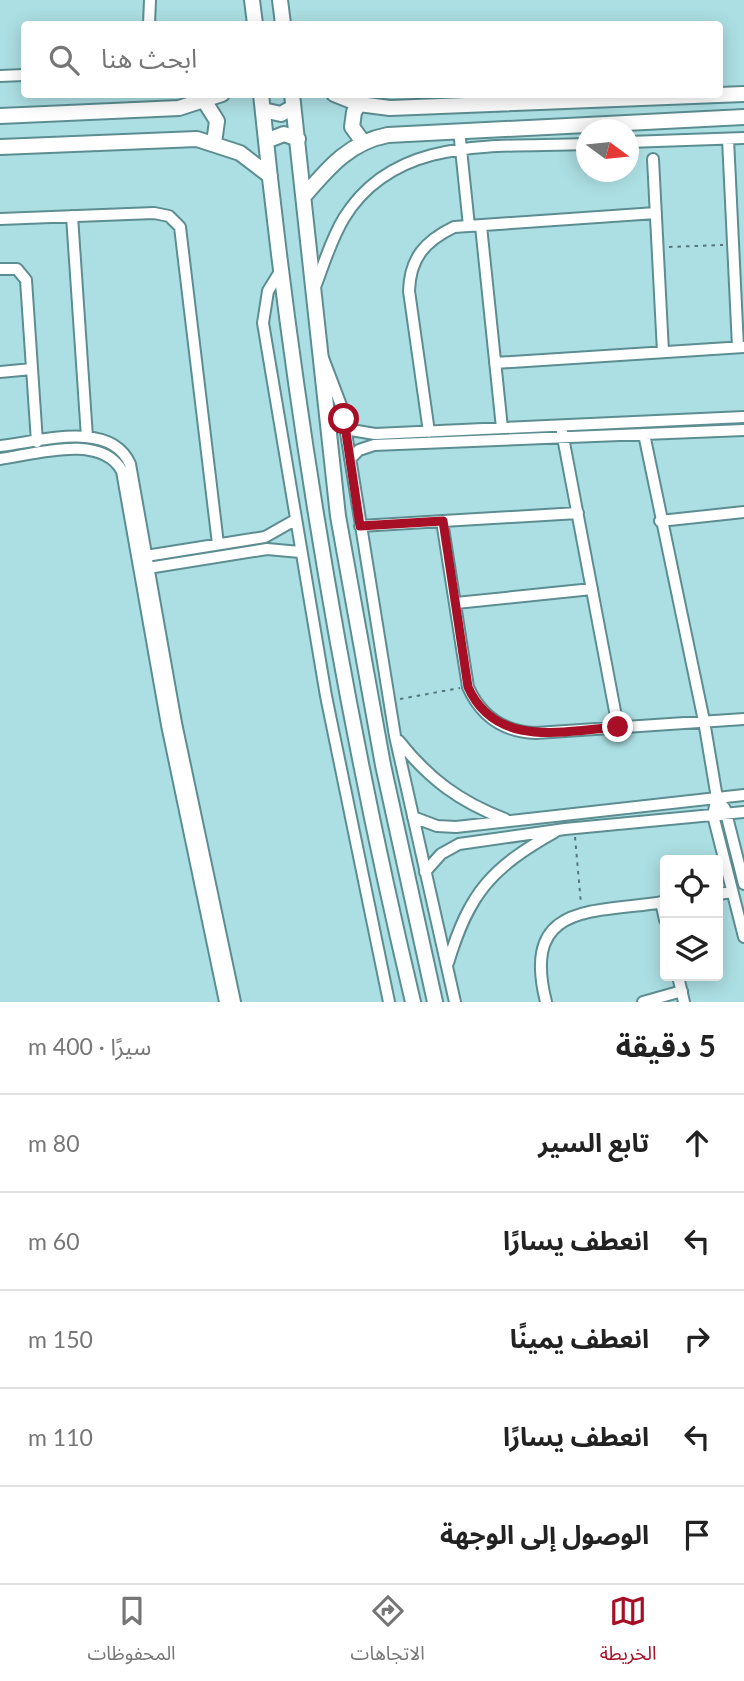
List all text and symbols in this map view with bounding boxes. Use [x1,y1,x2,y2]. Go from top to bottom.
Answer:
search box [21,21,723,98]
icon: search [45,41,83,79]
text: ابحث هنا [101,42,197,74]
north arrow [576,119,639,182]
route start [328,403,359,434]
route end [602,711,633,742]
map controls [660,855,723,981]
button: locate [660,855,723,918]
button: layers [660,918,723,981]
text: 5 دقيقة [616,1027,716,1063]
text: سيرًا · 400 m [28,1032,151,1060]
icon: ahead [678,1124,716,1162]
text: تابع السير [538,1126,649,1158]
text: 80 m [28,1129,80,1157]
icon: left [678,1222,716,1260]
text: انعطف يسارًا [503,1224,649,1256]
text: 60 m [28,1227,80,1255]
icon: right [678,1320,716,1358]
text: انعطف يمينًا [510,1322,649,1354]
text: 150 m [28,1325,93,1353]
icon: left [678,1418,716,1456]
text: انعطف يسارًا [503,1420,649,1452]
text: 110 m [28,1423,93,1451]
icon: arrive [678,1516,716,1554]
text: الوصول إلى الوجهة [440,1518,649,1550]
tab: المحفوظات [87,1592,176,1674]
tab: الاتجاهات [351,1592,425,1674]
tab: الخريطة [600,1592,657,1674]

